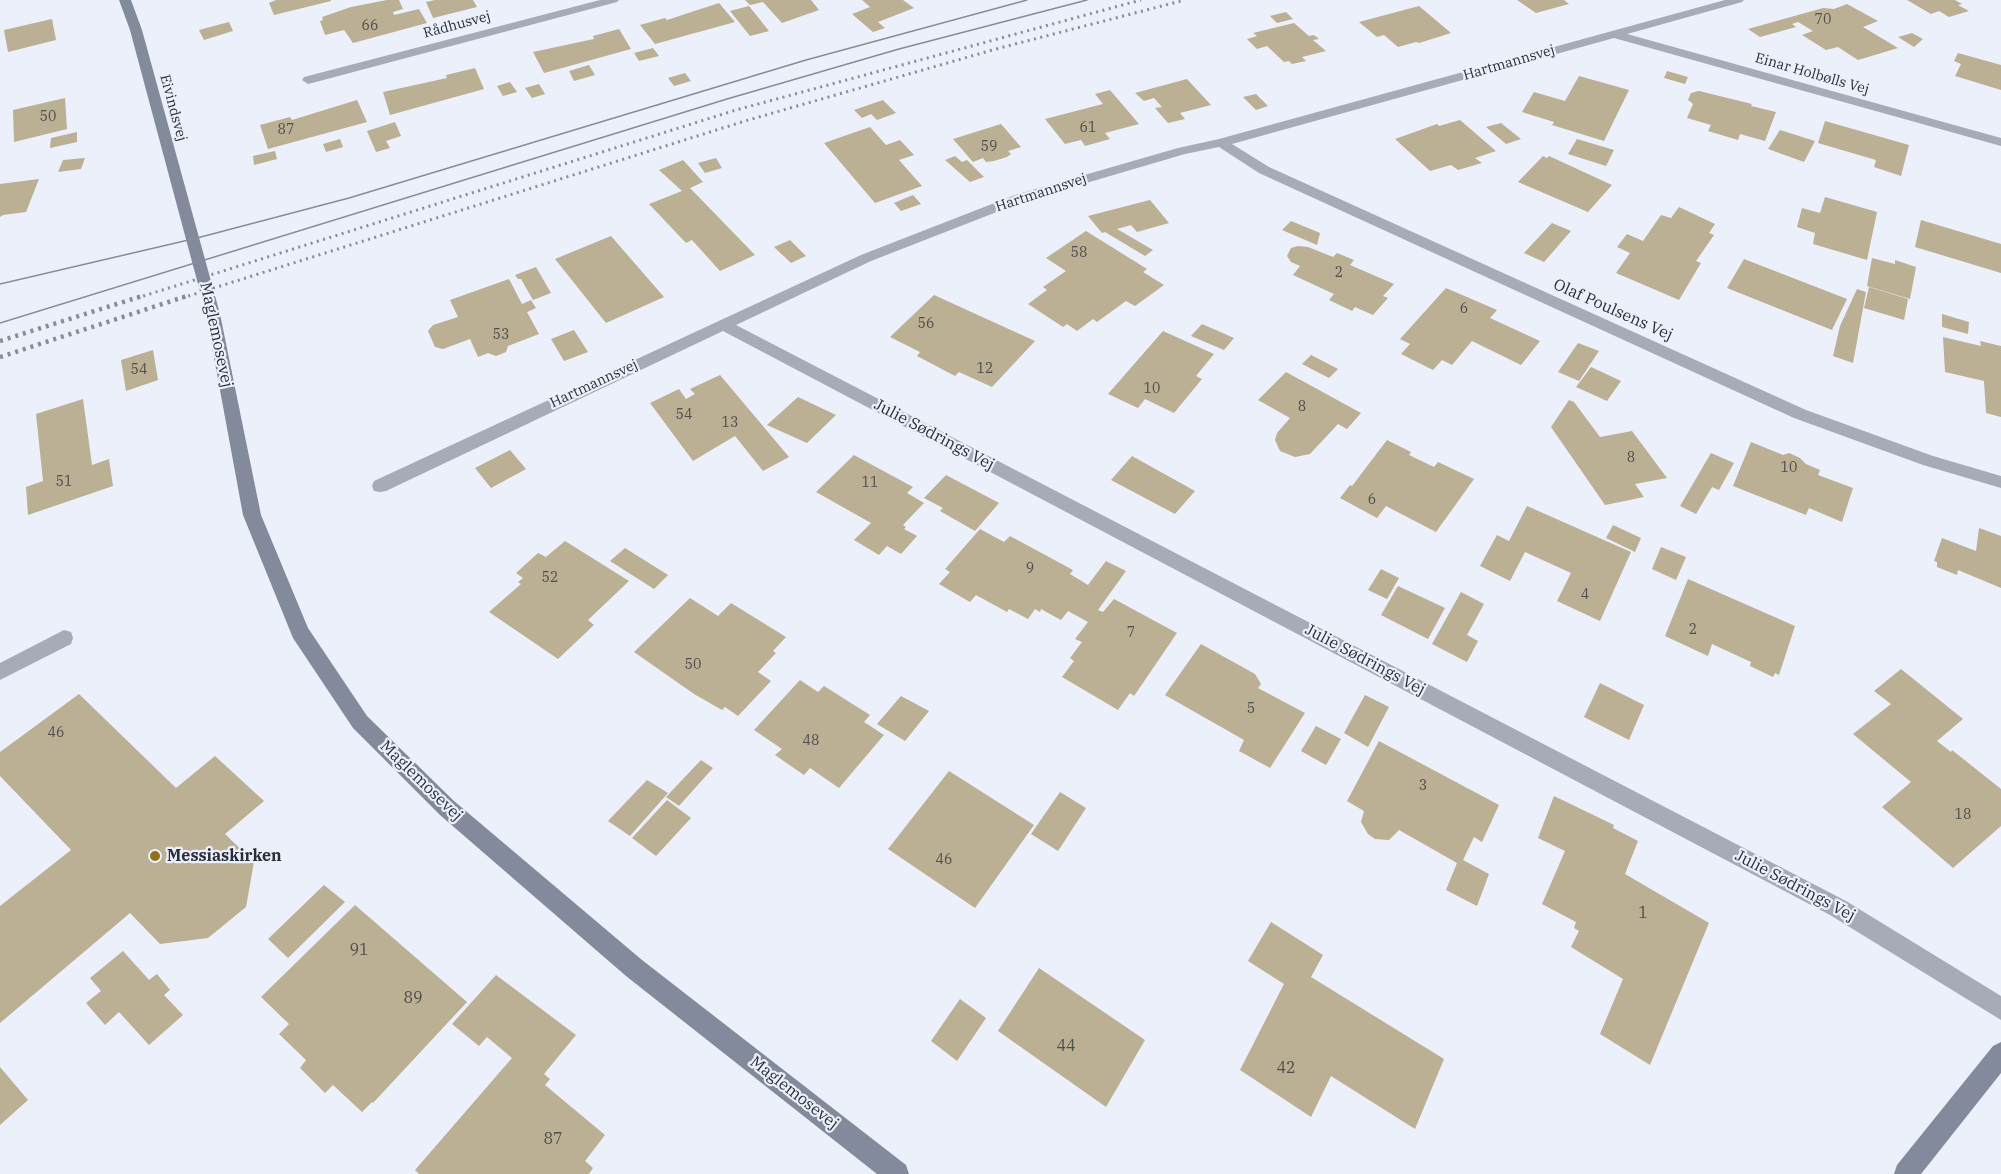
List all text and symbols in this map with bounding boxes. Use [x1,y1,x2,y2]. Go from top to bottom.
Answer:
street label: Rådhusvej [422,8,492,42]
house number: 70 [1815,12,1831,28]
house number: 66 [362,18,378,34]
street label: Hartmannsvej [1461,42,1557,84]
street label: Einar Holbølls Vej [1753,50,1871,98]
street label: Eivindsvej [156,73,190,143]
house number: 50 [40,109,56,125]
house number: 61 [1080,120,1096,136]
house number: 87 [278,122,294,138]
house number: 59 [981,139,997,155]
street label: Hartmannsvej [993,170,1089,216]
house number: 58 [1071,245,1087,261]
house number: 2 [1335,265,1343,281]
street label: Olaf Poulsens Vej [1550,275,1676,345]
street label: Maglemosevej [195,281,237,389]
house number: 6 [1460,301,1468,317]
house number: 56 [918,316,934,332]
house number: 53 [493,327,509,343]
street label: Hartmannsvej [548,356,640,412]
house number: 12 [977,361,993,377]
house number: 54 [131,362,147,378]
house number: 10 [1144,381,1160,397]
street label: Julie Sødrings Vej [871,395,997,475]
house number: 8 [1298,399,1306,415]
house number: 54 [676,407,692,423]
house number: 13 [722,415,738,431]
house number: 8 [1627,450,1635,466]
house number: 10 [1781,460,1797,476]
house number: 51 [56,474,72,490]
house number: 11 [862,475,878,491]
house number: 6 [1368,492,1376,508]
house number: 9 [1026,561,1034,577]
house number: 52 [542,570,558,586]
house number: 4 [1581,587,1589,603]
street label: Julie Sødrings Vej [1302,620,1428,700]
house number: 2 [1689,622,1697,638]
house number: 7 [1127,625,1135,641]
house number: 50 [685,657,701,673]
house number: 5 [1247,701,1255,717]
house number: 46 [48,725,64,741]
house number: 48 [803,733,819,749]
street label: Maglemosevej [376,737,466,825]
house number: 3 [1419,778,1427,794]
house number: 18 [1955,807,1971,823]
place label: Messiaskirken [167,846,282,866]
street label: Julie Sødrings Vej [1732,846,1858,926]
marker: Messiaskirken [148,849,162,863]
house number: 46 [936,852,952,868]
house number: 1 [1638,903,1648,923]
house number: 91 [349,940,369,960]
house number: 89 [403,988,423,1008]
house number: 44 [1056,1036,1076,1056]
street label: Maglemosevej [746,1052,842,1134]
house number: 42 [1276,1058,1296,1078]
house number: 87 [543,1129,563,1149]

